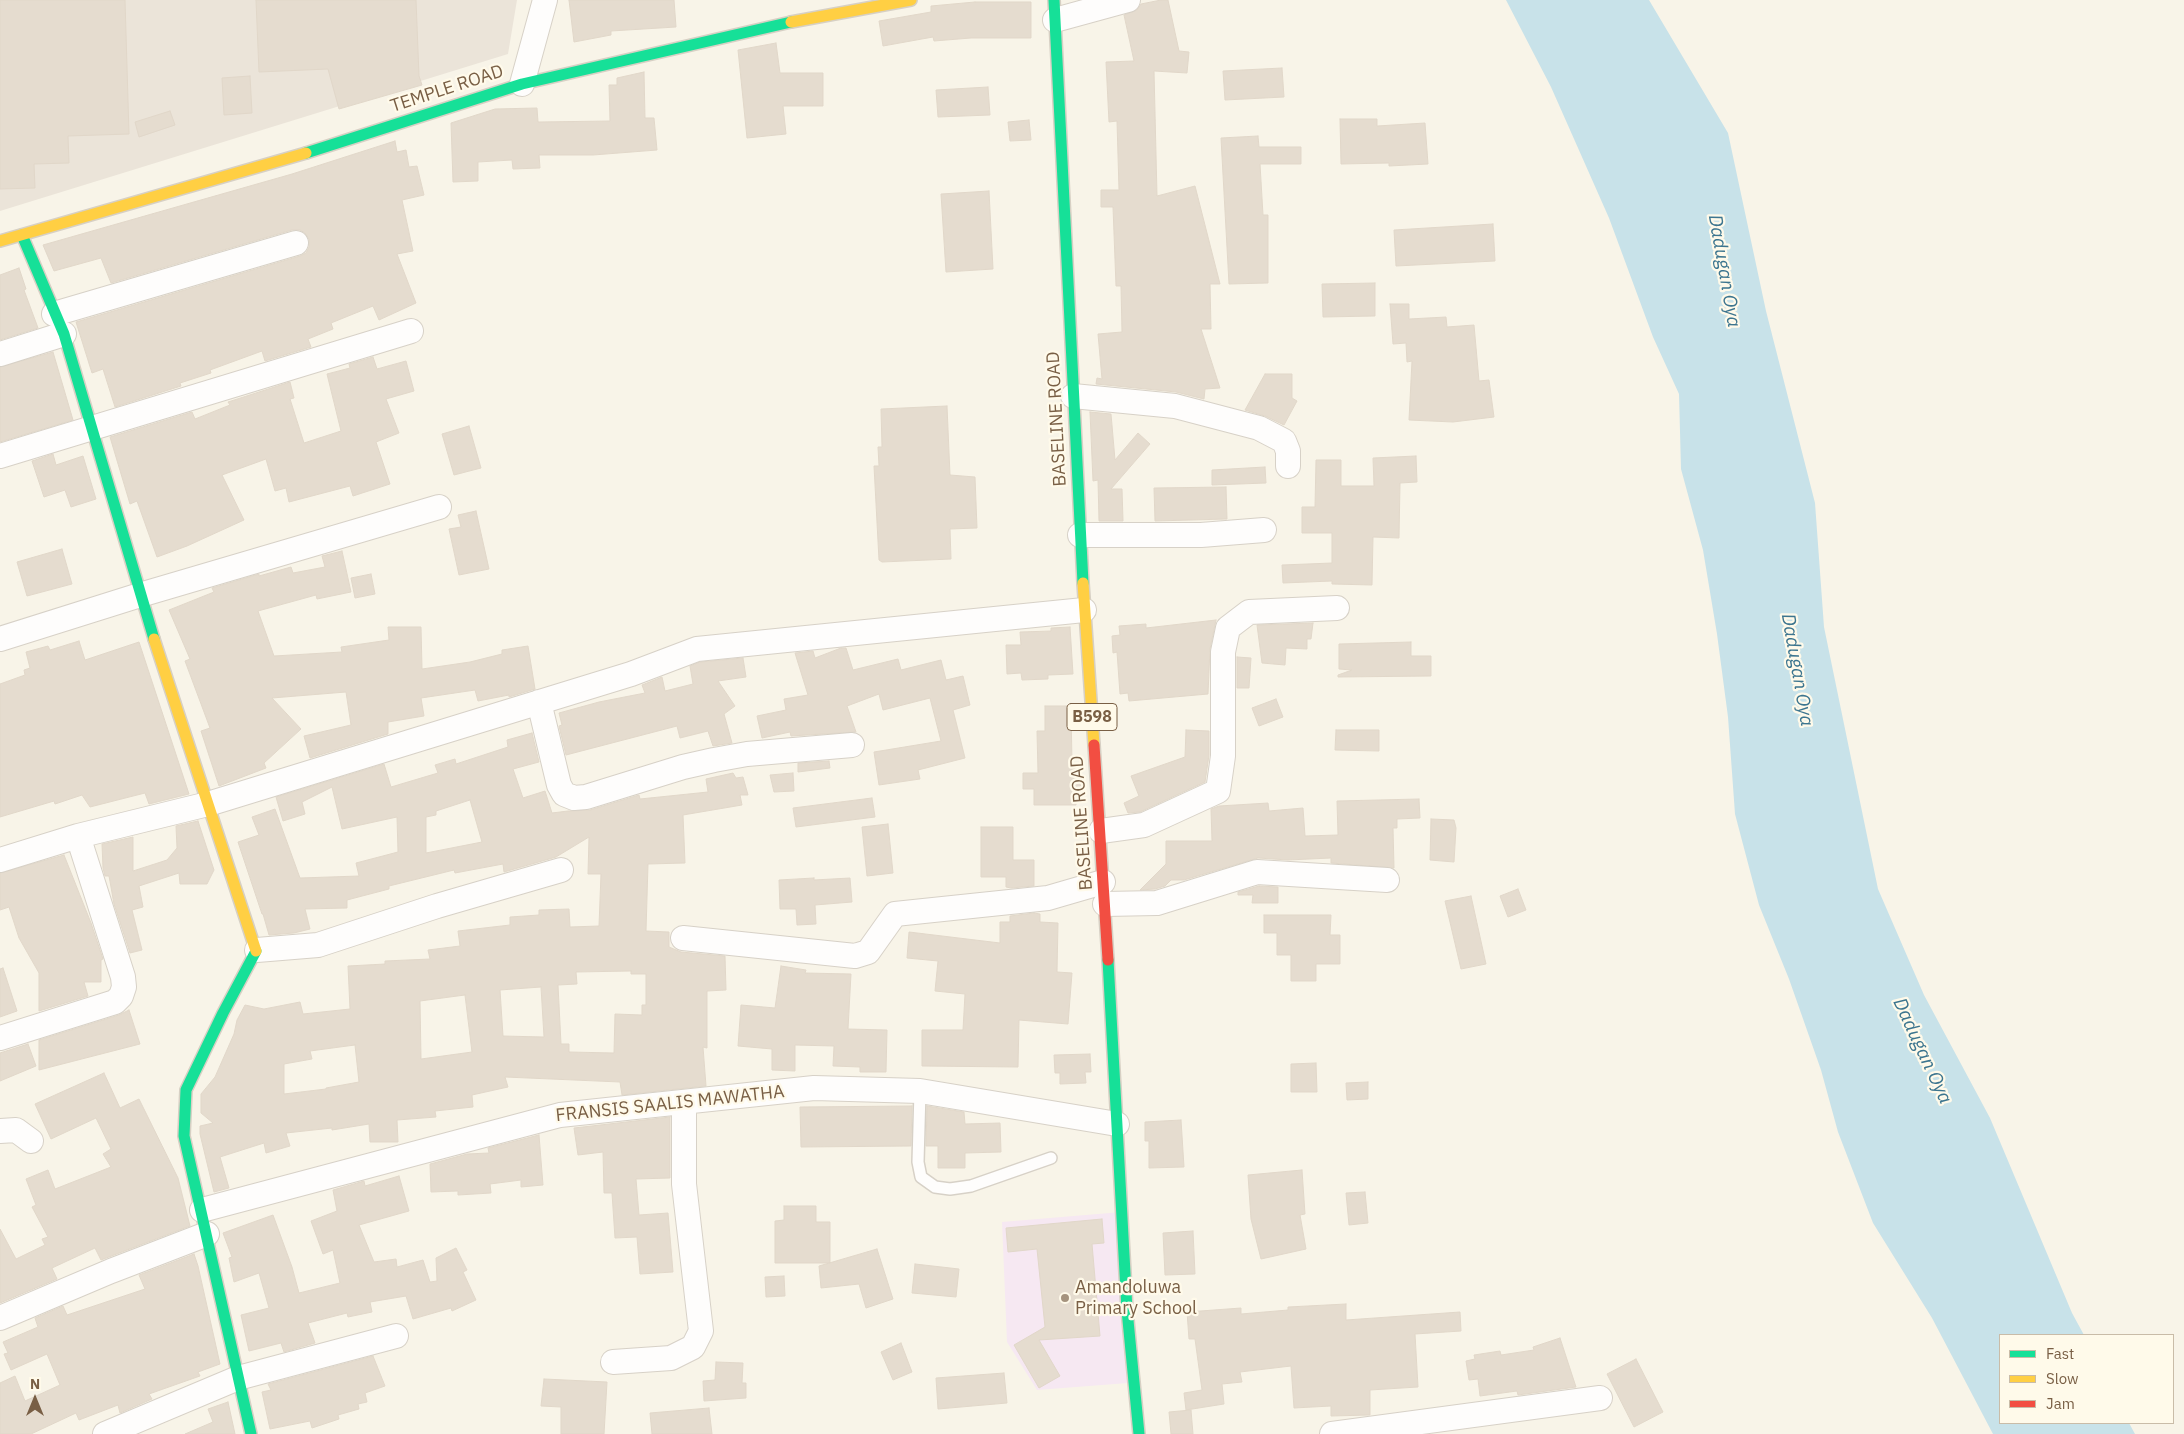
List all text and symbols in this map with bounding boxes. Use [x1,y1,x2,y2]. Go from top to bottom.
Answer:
street label: TEMPLE ROAD [388,61,506,117]
water label: Dadugan Oya [1703,213,1745,329]
street label: BASELINE ROAD [1043,351,1071,487]
water label: Dadugan Oya [1776,612,1818,728]
road number: B598 [1067,704,1117,730]
street label: BASELINE ROAD [1067,755,1097,891]
water label: Dadugan Oya [1888,994,1956,1108]
street label: FRANSIS SAALIS MAWATHA [555,1081,785,1127]
place label: Amandoluwa Primary School [1075,1277,1197,1320]
marker: Amandoluwa Primary School [1059,1292,1071,1304]
legend [1999,1334,2174,1424]
text: Fast [2046,1344,2074,1363]
text: Slow [2046,1369,2079,1388]
north arrow [10,1374,60,1424]
text: N [30,1375,40,1393]
text: Jam [2046,1394,2075,1413]

